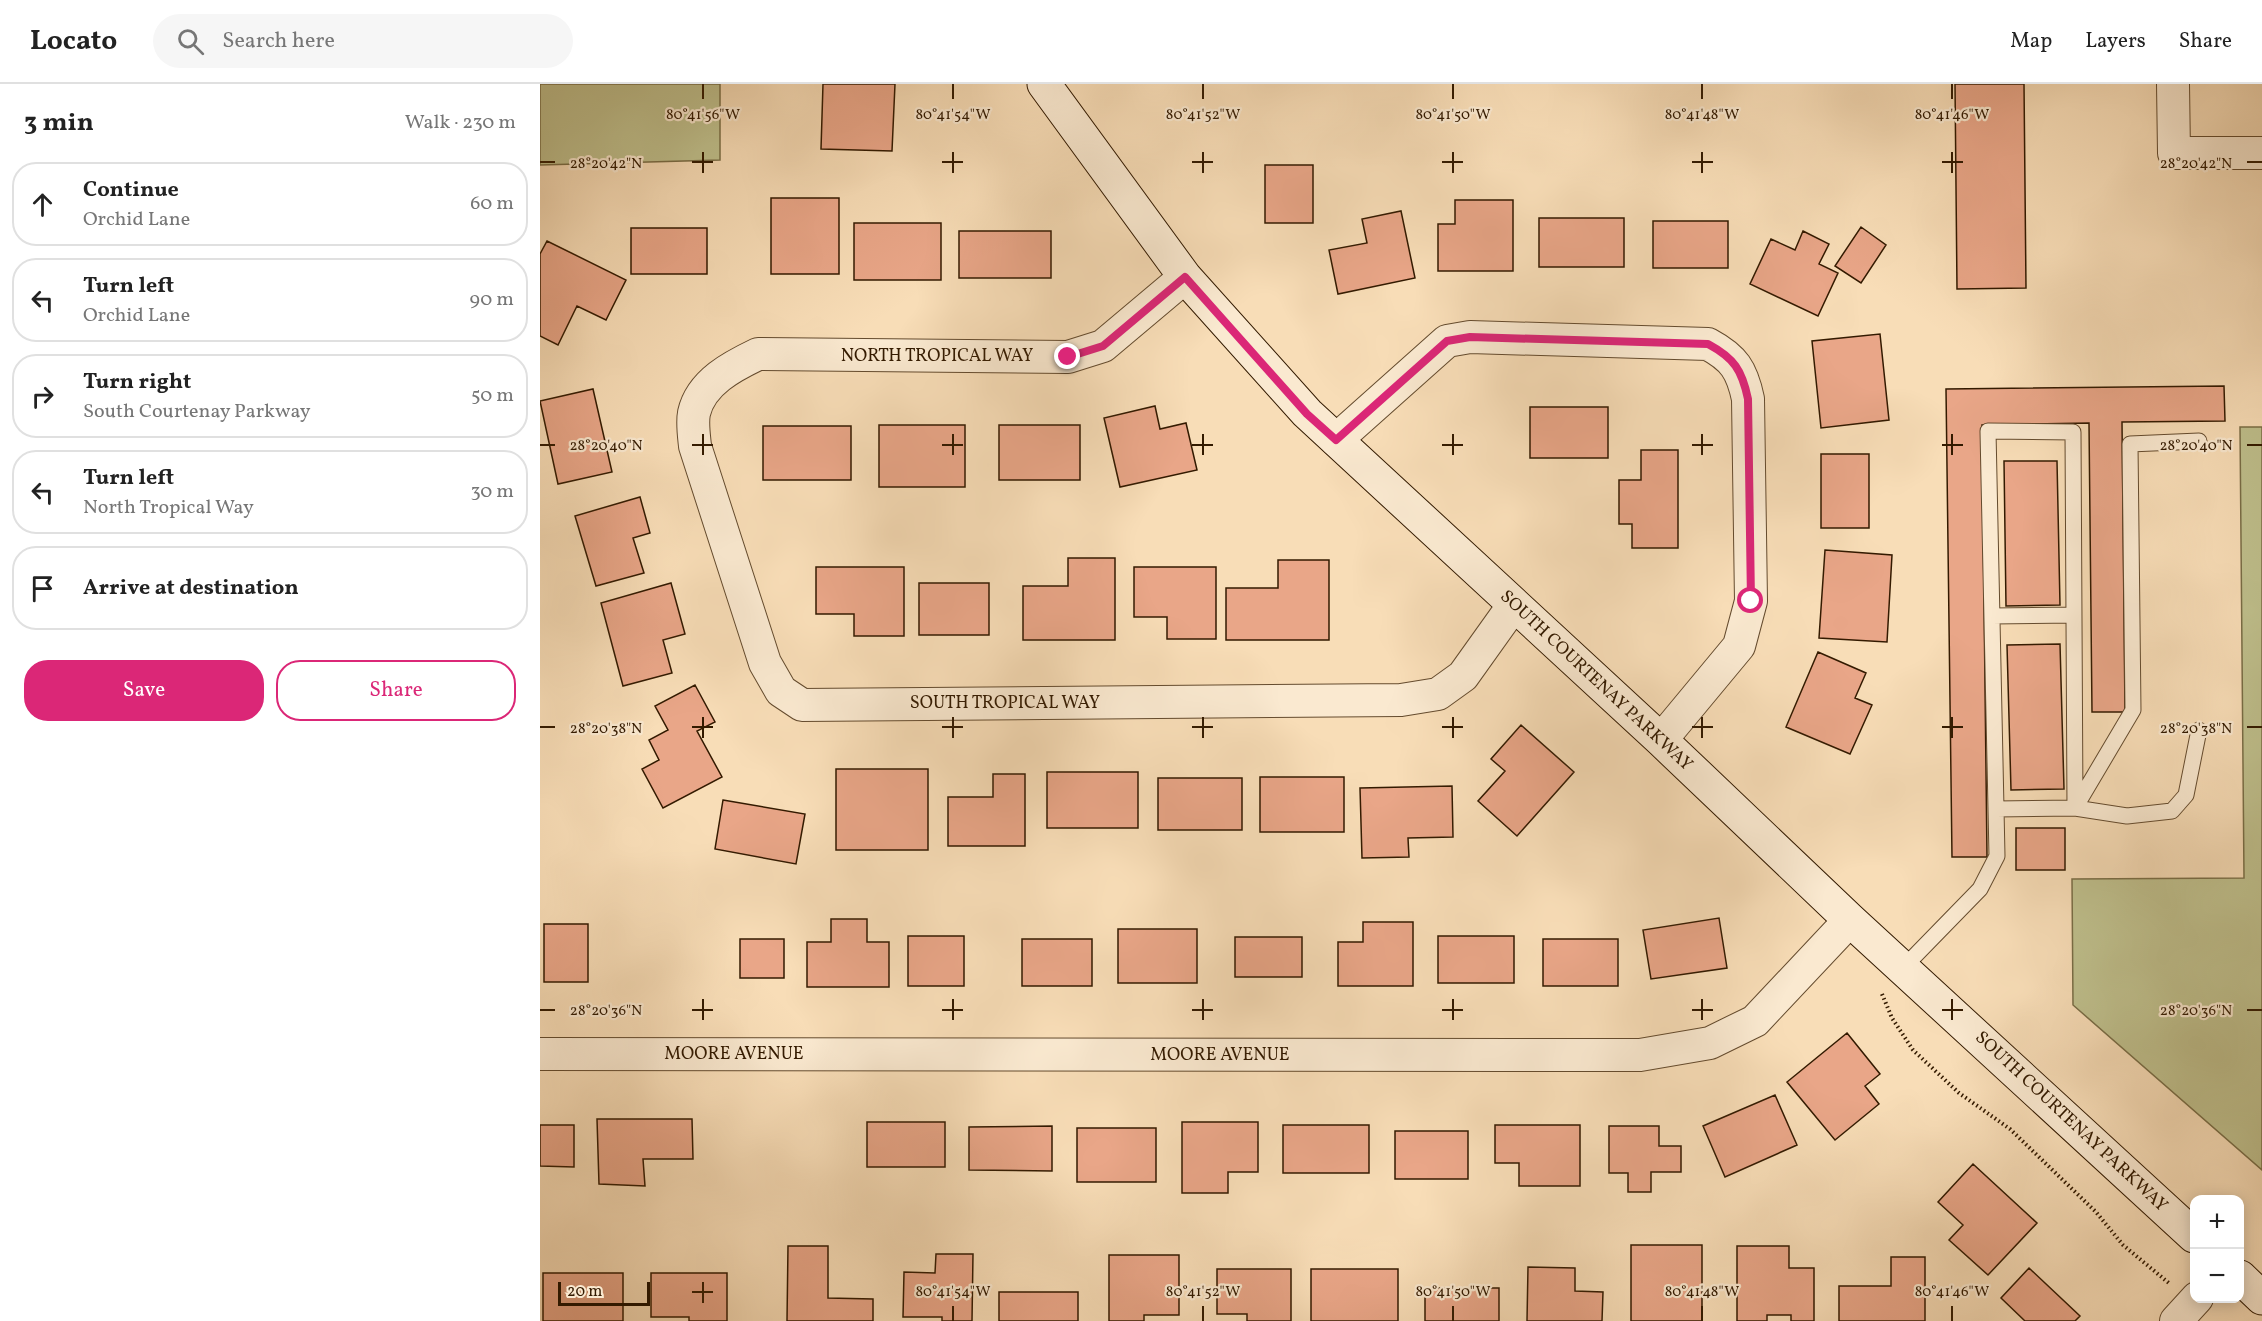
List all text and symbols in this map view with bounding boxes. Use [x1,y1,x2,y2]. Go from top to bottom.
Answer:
search box [153,14,573,68]
text: Locato [30,22,117,61]
icon: search [174,25,207,58]
text: Search here [222,26,335,57]
text: Map [2010,27,2052,56]
text: Layers [2085,27,2146,56]
text: Share [2179,27,2232,56]
text: 3 min [24,105,94,141]
text: 80°41'56"W [666,105,740,126]
text: 80°41'54"W [915,105,991,126]
text: 80°41'52"W [1166,105,1240,126]
text: 80°41'50"W [1415,105,1491,126]
text: 80°41'48"W [1665,105,1739,126]
text: 80°41'46"W [1915,105,1989,126]
text: Walk · 230 m [405,109,516,137]
text: 28°20'42"N [570,154,642,175]
text: 28°20'42"N [2160,154,2232,175]
text: Continue [83,175,179,206]
icon: ahead [26,188,59,221]
text: 60 m [470,190,514,218]
text: Orchid Lane [83,206,190,234]
text: Turn left [83,271,174,302]
icon: left [26,284,59,317]
text: 90 m [470,286,514,314]
text: Orchid Lane [83,302,190,330]
route end [1054,343,1080,369]
street label: NORTH TROPICAL WAY [841,344,1033,369]
text: Turn right [83,367,191,398]
icon: right [26,380,59,413]
text: 50 m [471,382,514,410]
text: South Courtenay Parkway [83,398,311,426]
text: 28°20'40"N [569,436,643,457]
text: 28°20'40"N [2159,436,2233,457]
text: Turn left [83,463,174,494]
icon: left [26,476,59,509]
text: 30 m [470,478,514,506]
text: North Tropical Way [83,494,254,522]
icon: arrive [26,572,59,605]
text: Arrive at destination [83,573,299,604]
street label: SOUTH COURTENAY PARKWAY [1494,585,1698,777]
route start [1737,587,1763,613]
button: Save [24,660,264,721]
button: Share [276,660,516,721]
street label: SOUTH TROPICAL WAY [910,691,1100,716]
text: 28°20'38"N [570,719,642,740]
text: 28°20'38"N [2160,719,2232,740]
text: 28°20'36"N [570,1001,642,1022]
text: 28°20'36"N [2160,1001,2232,1022]
street label: SOUTH COURTENAY PARKWAY [1969,1026,2173,1218]
street label: MOORE AVENUE [664,1042,804,1067]
street label: MOORE AVENUE [1150,1043,1290,1068]
map controls [2190,1195,2244,1303]
button: + [2190,1195,2244,1249]
button: − [2190,1249,2244,1303]
scale bar [558,1279,650,1306]
text: 20 m [567,1281,602,1303]
text: 80°41'54"W [915,1282,991,1303]
text: 80°41'52"W [1166,1282,1240,1303]
text: 80°41'50"W [1415,1282,1491,1303]
text: 80°41'48"W [1665,1282,1739,1303]
text: 80°41'46"W [1915,1282,1989,1303]

